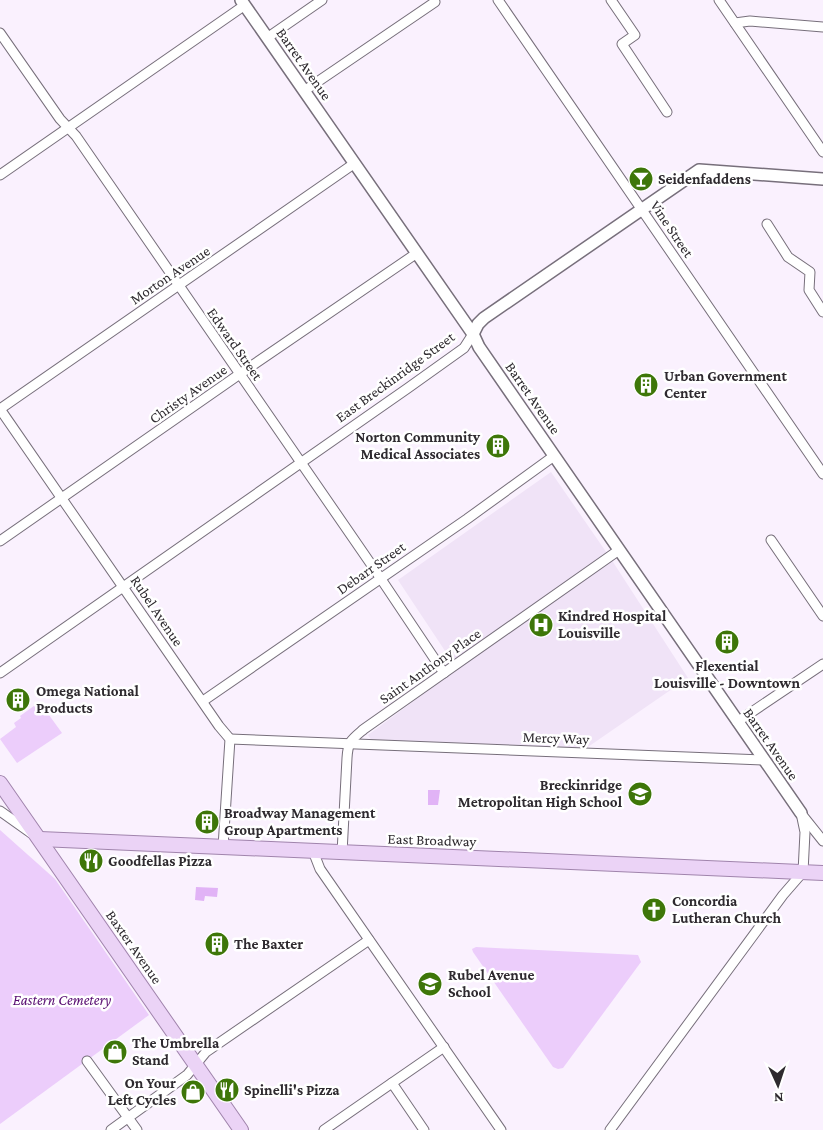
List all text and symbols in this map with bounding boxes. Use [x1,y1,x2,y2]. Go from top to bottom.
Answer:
street label: Barret Avenue [273,25,335,103]
bar icon: Seidenfaddens [628,166,654,192]
place label: Seidenfaddens [658,171,751,187]
street label: Vine Street [647,198,697,261]
street label: Morton Avenue [127,242,213,308]
street label: Edward Street [204,305,266,384]
street label: East Breckinridge Street [333,328,459,426]
street label: Barret Avenue [502,359,564,437]
street label: Christy Avenue [146,361,231,427]
place label: Urban Government Center [664,368,787,401]
building icon: Urban Government Center [633,372,659,398]
place label: Norton Community Medical Associates [355,429,481,462]
building icon: Norton Community Medical Associates [485,433,511,459]
street label: Debarr Street [334,538,409,597]
street label: Rubel Avenue [128,573,187,650]
place label: Kindred Hospital Louisville [558,608,667,641]
hospital icon: Kindred Hospital Louisville [528,612,554,638]
street label: Saint Anthony Place [376,625,485,708]
building icon: Flexential Louisville - Downtown [714,629,740,655]
place label: Flexential Louisville - Downtown [654,658,800,691]
place label: Omega National Products [36,683,140,716]
building icon: Omega National Products [5,687,31,713]
street label: Barret Avenue [740,705,802,783]
street label: Mercy Way [522,729,590,748]
place label: Breckinridge Metropolitan High School [458,777,623,810]
school or university icon: Breckinridge Metropolitan High School [627,781,653,807]
place label: Broadway Management Group Apartments [224,805,376,838]
building icon: Broadway Management Group Apartments [194,809,220,835]
street label: East Broadway [387,830,477,851]
restaurant icon: Goodfellas Pizza [78,848,104,874]
place label: Goodfellas Pizza [108,853,213,869]
place label: Concordia Lutheran Church [672,893,781,926]
church icon: Concordia Lutheran Church [641,897,667,923]
street label: Baxter Avenue [103,907,165,987]
building icon: The Baxter [204,931,230,957]
place label: The Baxter [234,936,303,952]
place label: Rubel Avenue School [448,967,534,1000]
school or university icon: Rubel Avenue School [417,971,443,997]
park label: Eastern Cemetery [13,992,111,1009]
place label: The Umbrella Stand [132,1035,220,1068]
shop icon: The Umbrella Stand [102,1039,128,1065]
north arrow [753,1060,803,1110]
place label: On Your Left Cycles [108,1075,176,1108]
restaurant icon: Spinelli's Pizza [214,1077,240,1103]
shop icon: On Your Left Cycles [180,1079,206,1105]
place label: Spinelli's Pizza [244,1082,340,1098]
text: N [773,1090,784,1106]

